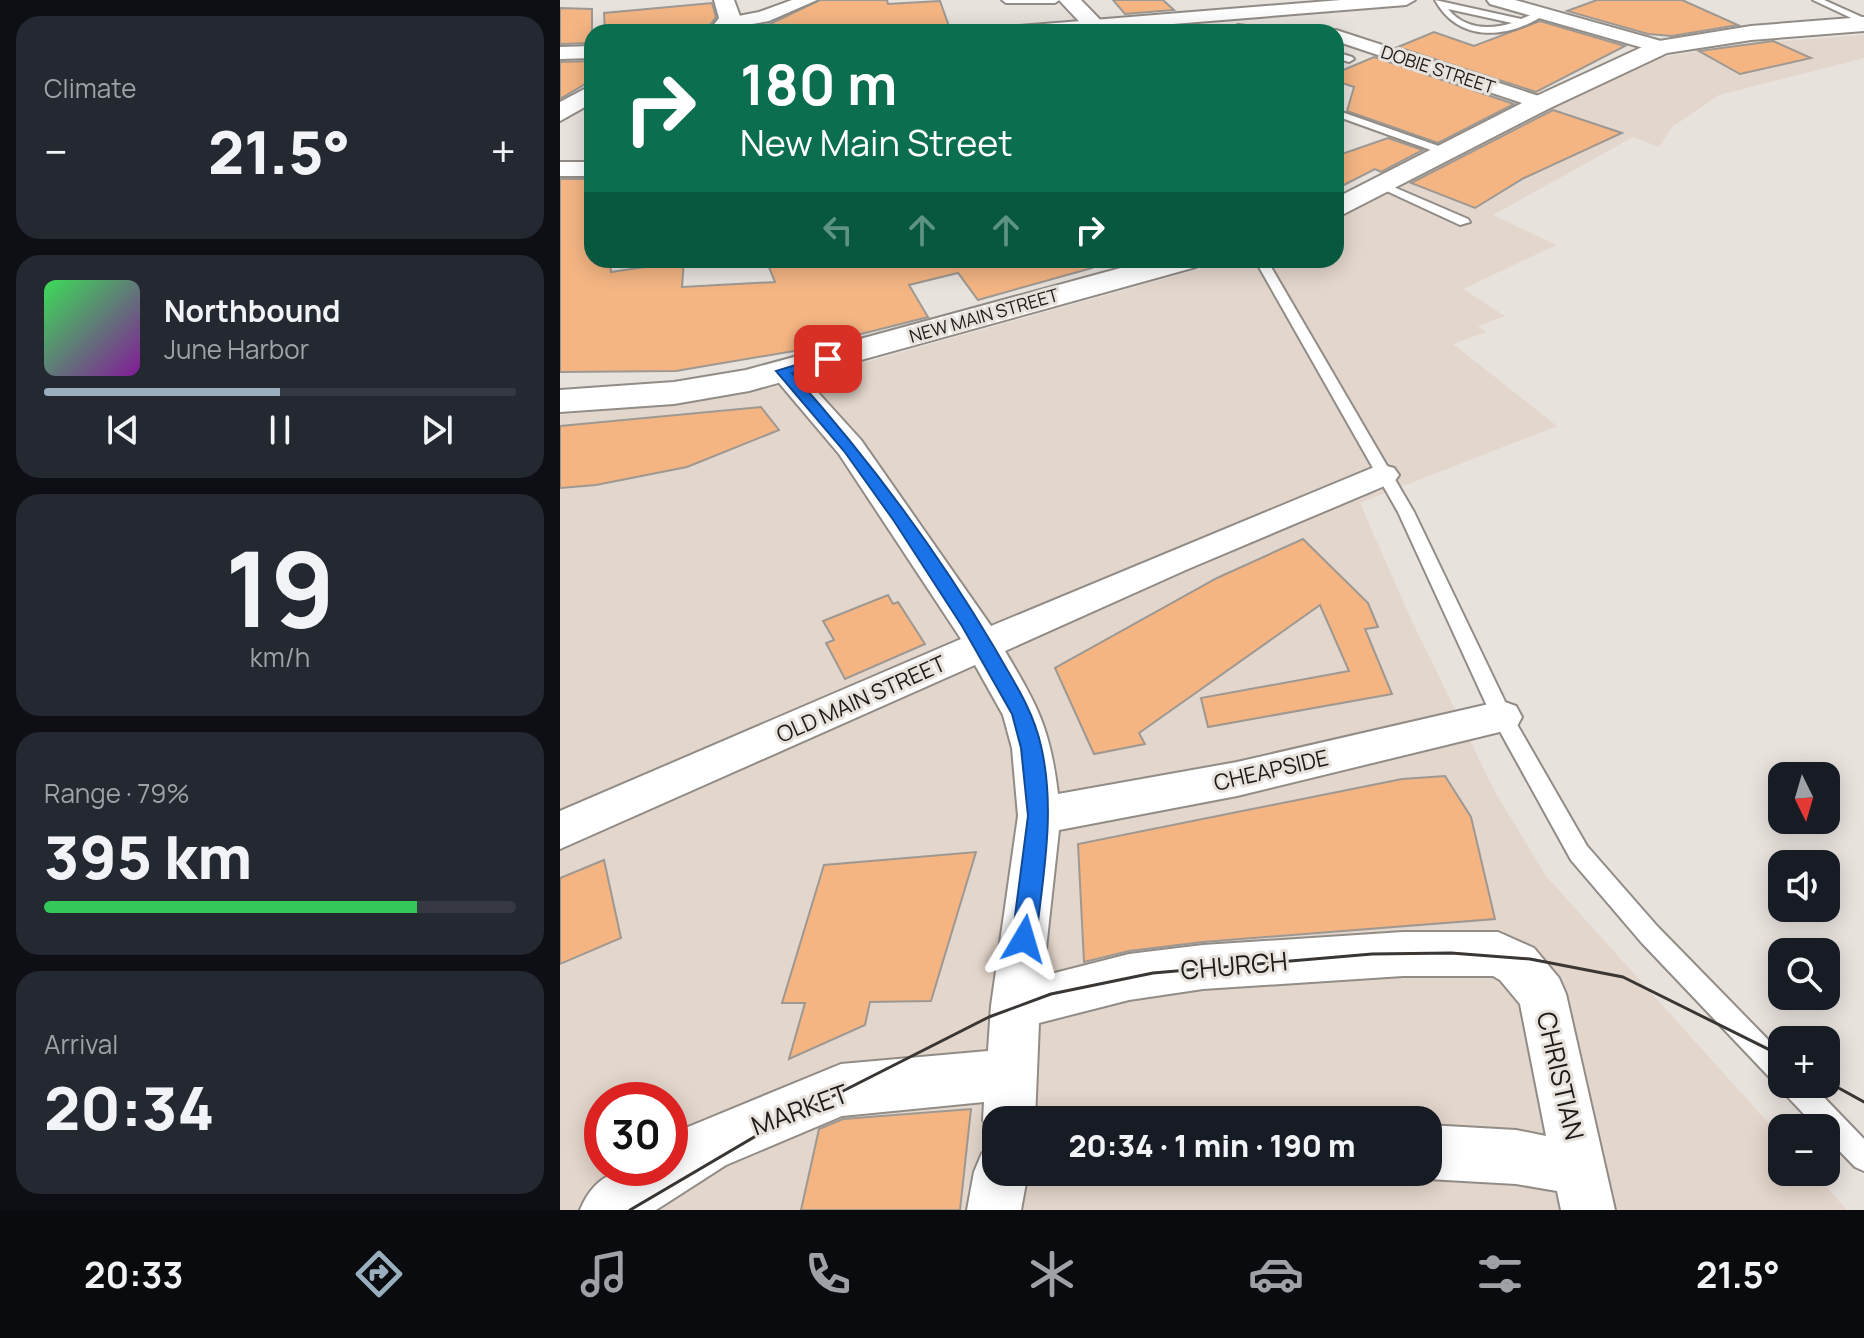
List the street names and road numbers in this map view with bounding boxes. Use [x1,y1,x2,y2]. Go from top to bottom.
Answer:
street label: DOBIE STREET [1378,39,1499,99]
street label: NEW MAIN STREET [906,282,1061,348]
street label: OLD MAIN STREET [772,648,950,750]
street label: CHEAPSIDE [1211,742,1331,798]
street label: CHURCH [1179,942,1289,988]
street label: CHRISTIAN [1529,1008,1593,1144]
street label: MARKET [746,1075,853,1143]

